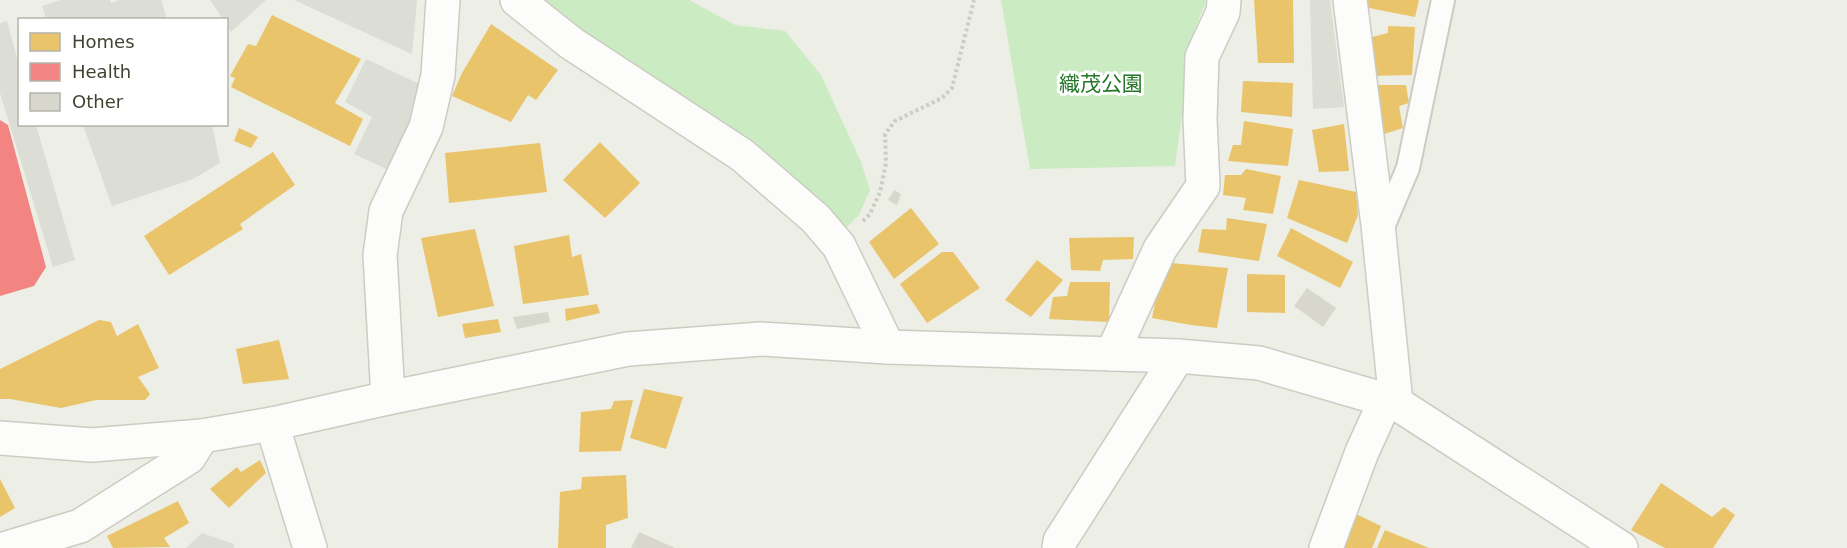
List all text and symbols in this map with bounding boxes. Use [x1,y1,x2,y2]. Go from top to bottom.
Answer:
legend [18,18,228,126]
text: Homes [72,31,135,52]
text: Health [72,61,131,82]
park label: 織茂公園 [1059,72,1143,96]
text: Other [72,91,124,112]

